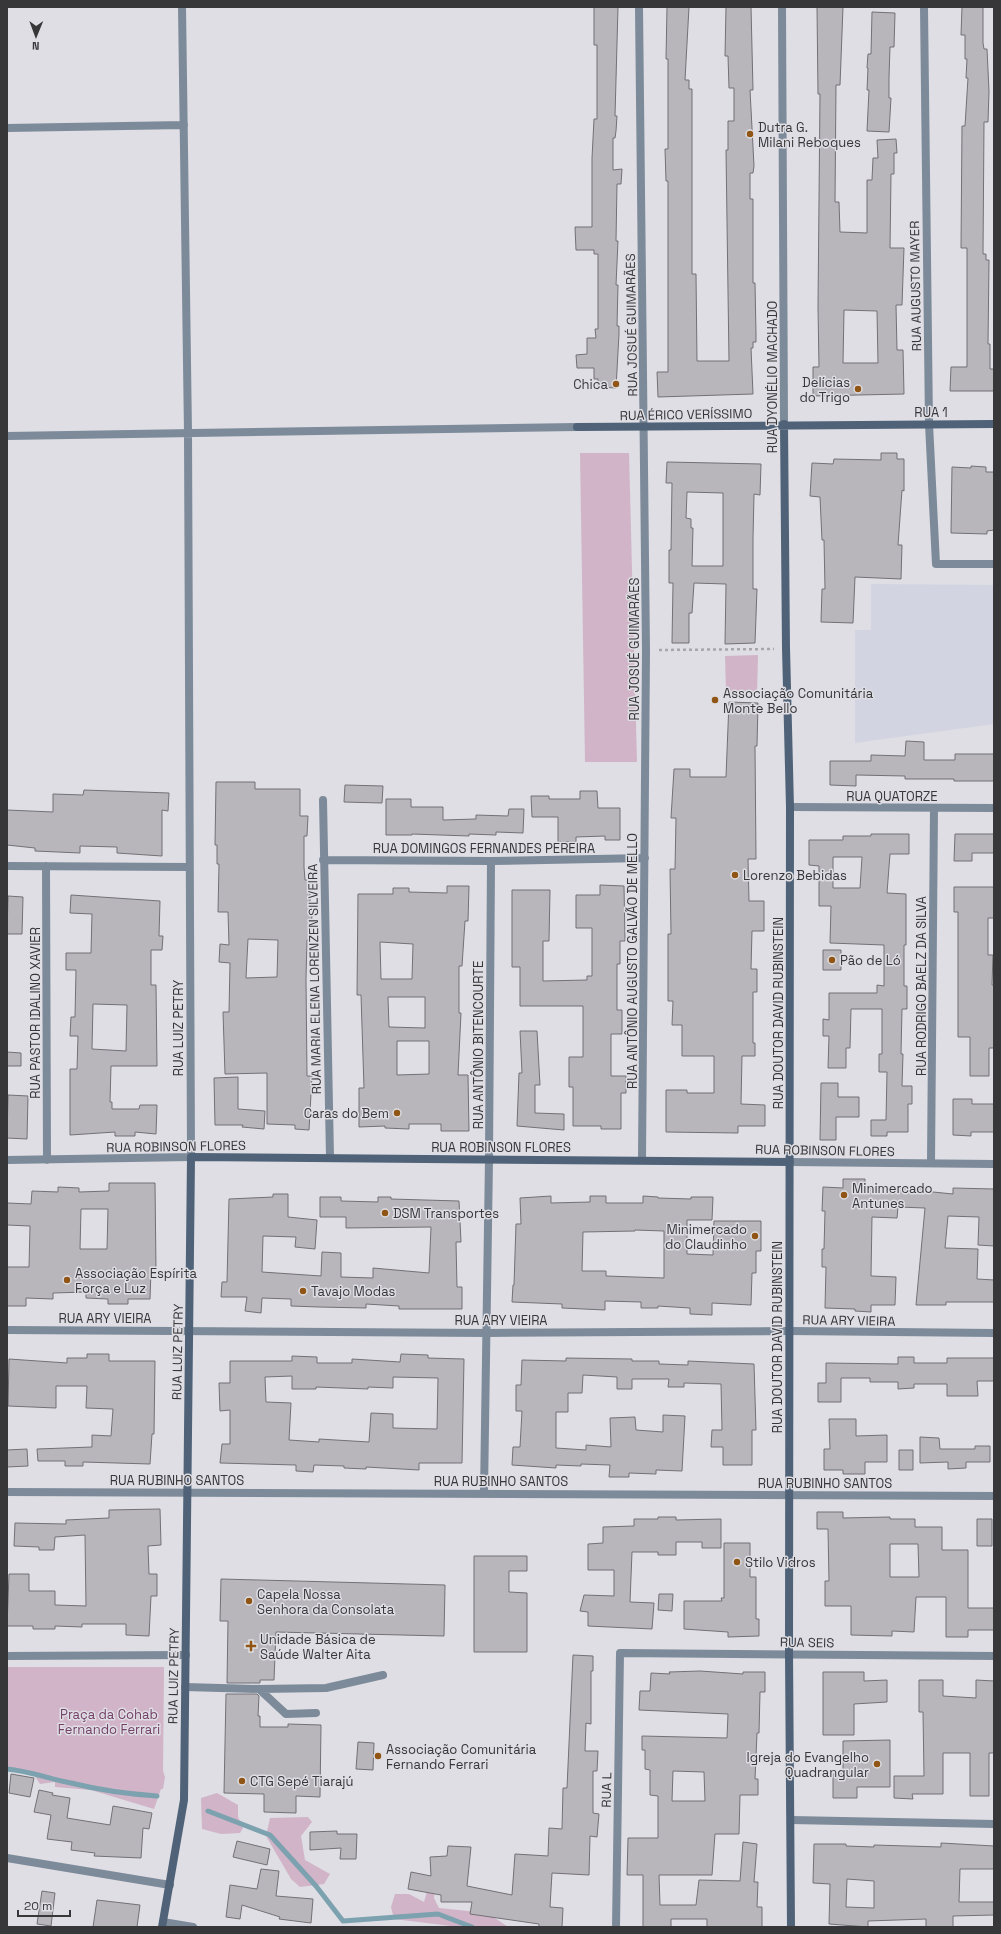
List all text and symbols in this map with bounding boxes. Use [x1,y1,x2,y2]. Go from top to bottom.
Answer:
north arrow [16,16,56,56]
text: N [32,39,40,53]
place label: Dutra G. Milani Reboques [758,119,861,151]
marker: Dutra G. Milani Reboques [745,129,755,139]
street label: RUA AUGUSTO MAYER [906,221,925,351]
street label: RUA JOSUÉ GUIMARÃES [622,253,641,397]
street label: RUA DYONÉLIO MACHADO [764,301,781,453]
place label: Delícias do Trigo [799,374,850,406]
place label: Chica [573,376,609,393]
marker: Chica [611,379,621,389]
marker: Delícias do Trigo [853,384,863,394]
street label: RUA 1 [914,404,948,421]
street label: RUA ÉRICO VERÍSSIMO [619,405,753,424]
street label: RUA JOSUÉ GUIMARÃES [626,577,643,721]
place label: Associação Comunitária Monte Bello [723,685,874,717]
marker: Associação Comunitária Monte Bello [710,695,720,705]
street label: RUA QUATORZE [846,788,938,805]
street label: RUA ANTÔNIO AUGUSTO GALVÃO DE MELLO [624,833,641,1089]
street label: RUA DOMINGOS FERNANDES PEREIRA [373,840,595,857]
street label: RUA MARIA ELENA LORENZEN SILVEIRA [304,864,325,1094]
place label: Lorenzo Bebidas [743,867,847,884]
marker: Lorenzo Bebidas [730,870,740,880]
street label: RUA RODRIGO BAELZ DA SILVA [913,896,930,1076]
street label: RUA DOUTOR DAVID RUBINSTEIN [770,917,787,1109]
street label: RUA PASTOR IDALINO XAVIER [27,927,44,1099]
place label: Pão de Ló [840,952,901,969]
marker: Pão de Ló [827,955,837,965]
street label: RUA ANTÔNIO BITENCOURTE [470,961,487,1129]
street label: RUA LUIZ PETRY [170,980,187,1076]
place label: Caras do Bem [304,1105,389,1122]
marker: Caras do Bem [392,1108,402,1118]
street label: RUA ROBINSON FLORES [106,1137,246,1156]
street label: RUA ROBINSON FLORES [431,1139,571,1156]
street label: RUA ROBINSON FLORES [755,1141,895,1160]
place label: Minimercado Antunes [852,1180,933,1212]
marker: Minimercado Antunes [839,1190,849,1200]
place label: DSM Transportes [393,1205,499,1222]
marker: DSM Transportes [380,1208,390,1218]
place label: Minimercado do Claudinho [665,1221,747,1253]
marker: Minimercado do Claudinho [750,1231,760,1241]
street label: RUA DOUTOR DAVID RUBINSTEIN [769,1241,786,1433]
place label: Associação Espírita Força e Luz [75,1265,197,1297]
marker: Associação Espírita Força e Luz [62,1275,72,1285]
place label: Tavajo Modas [311,1283,396,1300]
marker: Tavajo Modas [298,1286,308,1296]
street label: RUA LUIZ PETRY [168,1304,187,1400]
street label: RUA ARY VIEIRA [58,1310,152,1327]
street label: RUA ARY VIEIRA [802,1311,896,1330]
street label: RUA ARY VIEIRA [454,1312,548,1329]
street label: RUA RUBINHO SANTOS [110,1472,244,1489]
street label: RUA RUBINHO SANTOS [434,1473,568,1490]
street label: RUA RUBINHO SANTOS [758,1475,892,1492]
place label: Stilo Vidros [745,1554,816,1571]
marker: Stilo Vidros [732,1557,742,1567]
place label: Capela Nossa Senhora da Consolata [257,1586,395,1618]
marker: Capela Nossa Senhora da Consolata [244,1596,254,1606]
street label: RUA LUIZ PETRY [164,1628,183,1724]
place label: Unidade Básica de Saúde Walter Aita [260,1631,376,1663]
street label: RUA SEIS [780,1634,834,1651]
marker: Unidade Básica de Saúde Walter Aita [245,1640,257,1652]
park label: Praça da Cohab Fernando Ferrari [58,1706,160,1738]
place label: Associação Comunitária Fernando Ferrari [386,1741,537,1773]
place label: Igreja do Evangelho Quadrangular [747,1749,869,1781]
marker: Associação Comunitária Fernando Ferrari [373,1751,383,1761]
marker: Igreja do Evangelho Quadrangular [872,1759,882,1769]
street label: RUA L [598,1772,615,1808]
place label: CTG Sepé Tiarajú [250,1773,354,1790]
marker: CTG Sepé Tiarajú [237,1776,247,1786]
scale bar [18,1892,70,1918]
text: 20 m [24,1898,52,1914]

